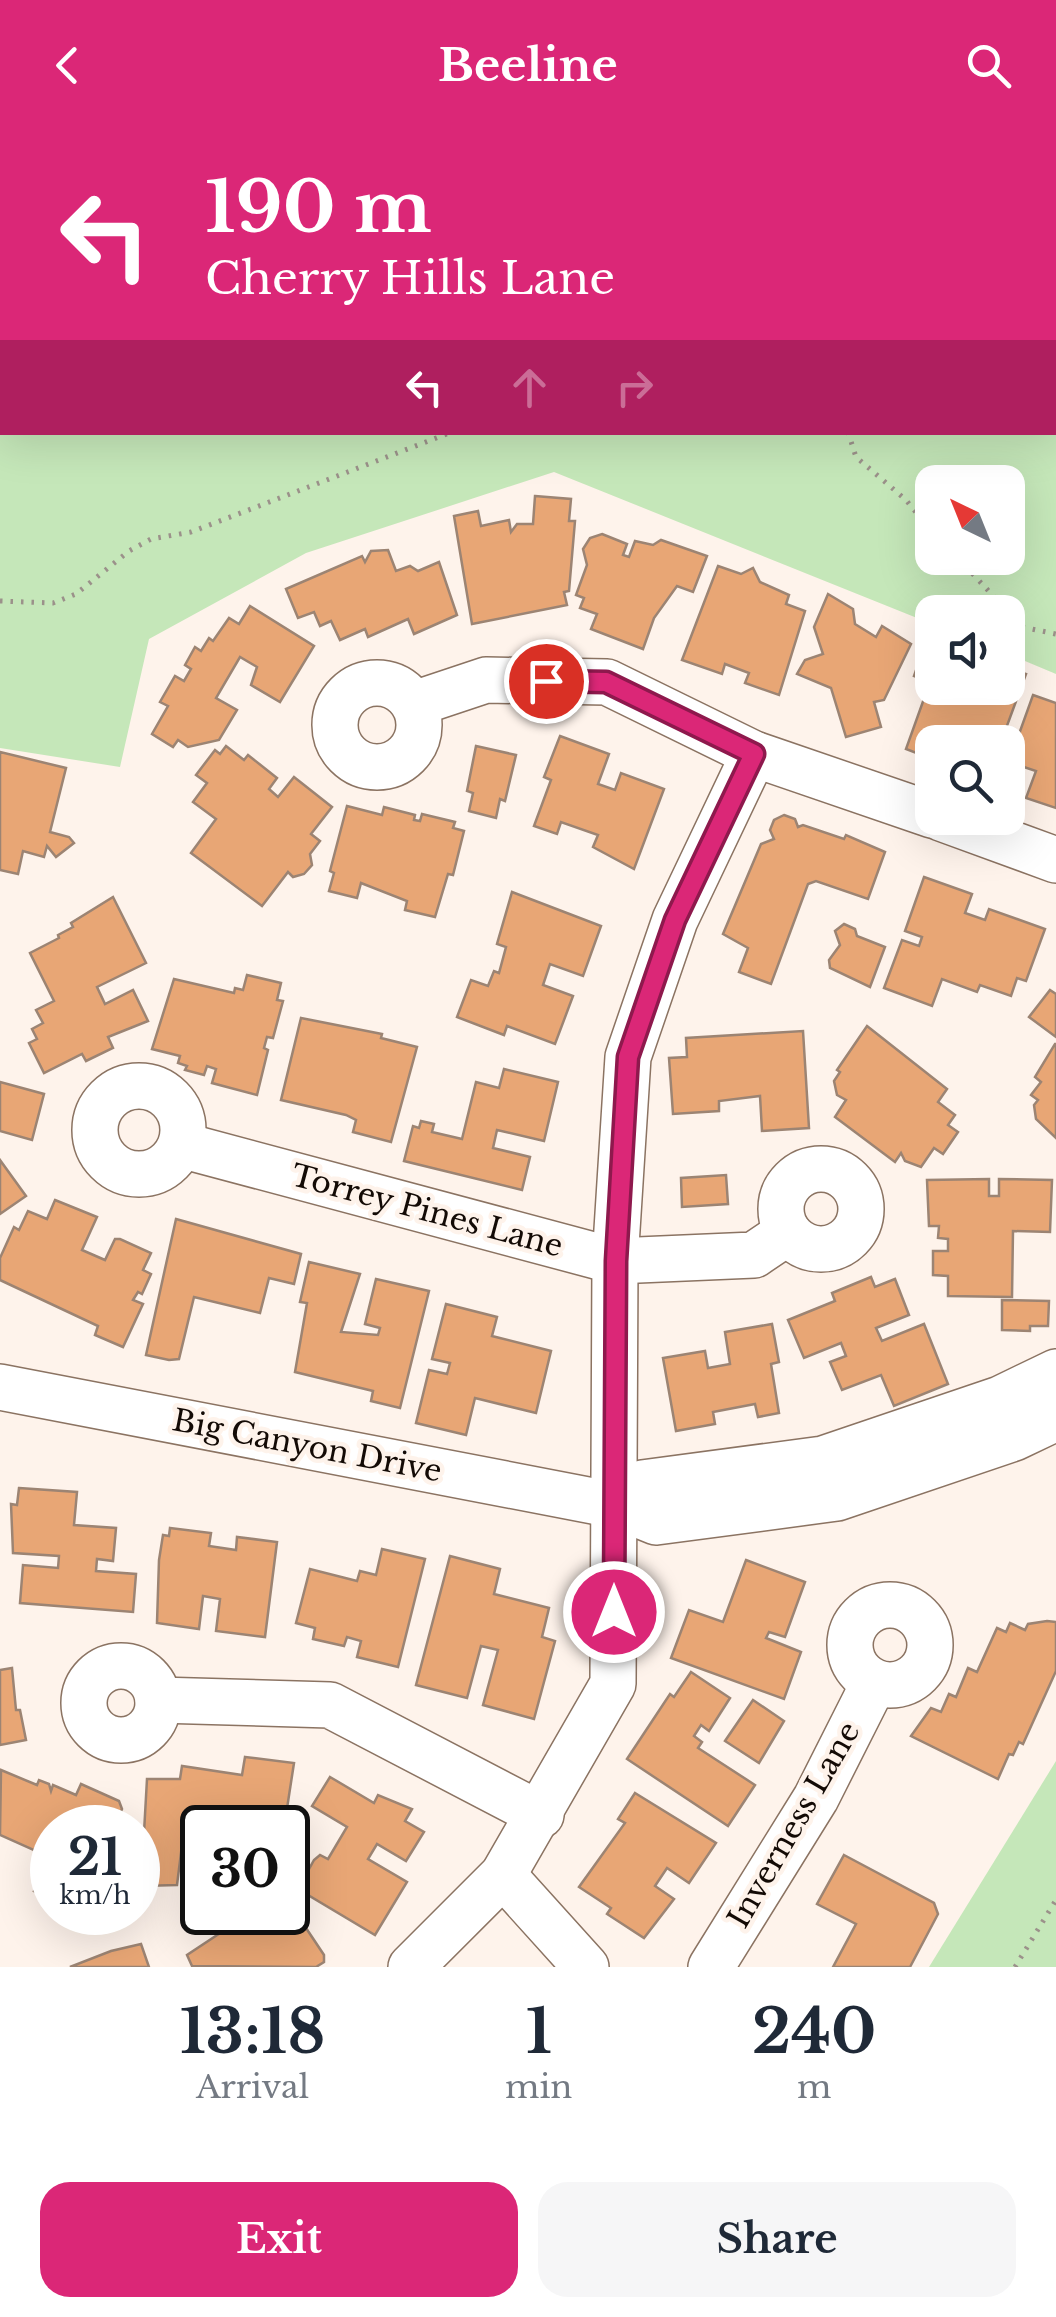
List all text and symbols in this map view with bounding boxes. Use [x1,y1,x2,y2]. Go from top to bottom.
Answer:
text: Beeline [438,37,618,93]
icon: back [40,38,95,93]
icon: search [961,38,1016,93]
text: 190 m [205,164,432,251]
icon: left [40,170,170,300]
text: Cherry Hills Lane [205,250,615,306]
icon: left [397,360,452,415]
icon: ahead [502,360,557,415]
icon: right [607,360,662,415]
north arrow [915,465,1025,575]
map controls [915,465,1025,835]
button: sound [915,595,1025,705]
pin [504,639,589,724]
icon: arrive [519,654,574,709]
button: search [915,725,1025,835]
street label: Torrey Pines Lane [287,1156,567,1265]
street label: Big Canyon Drive [169,1401,445,1490]
position arrow [562,1560,666,1664]
street label: Inverness Lane [720,1715,868,1934]
speed limit sign: 30 [180,1805,310,1935]
text: 21 [68,1826,122,1889]
text: km/h [60,1880,130,1911]
text: 13:18 [180,1995,325,2069]
text: 1 [526,1995,552,2069]
text: 240 [752,1995,876,2069]
text: Arrival [196,2067,309,2107]
text: min [505,2067,572,2107]
text: m [797,2067,831,2107]
button: Exit [40,2182,518,2297]
button: Share [538,2182,1016,2297]

